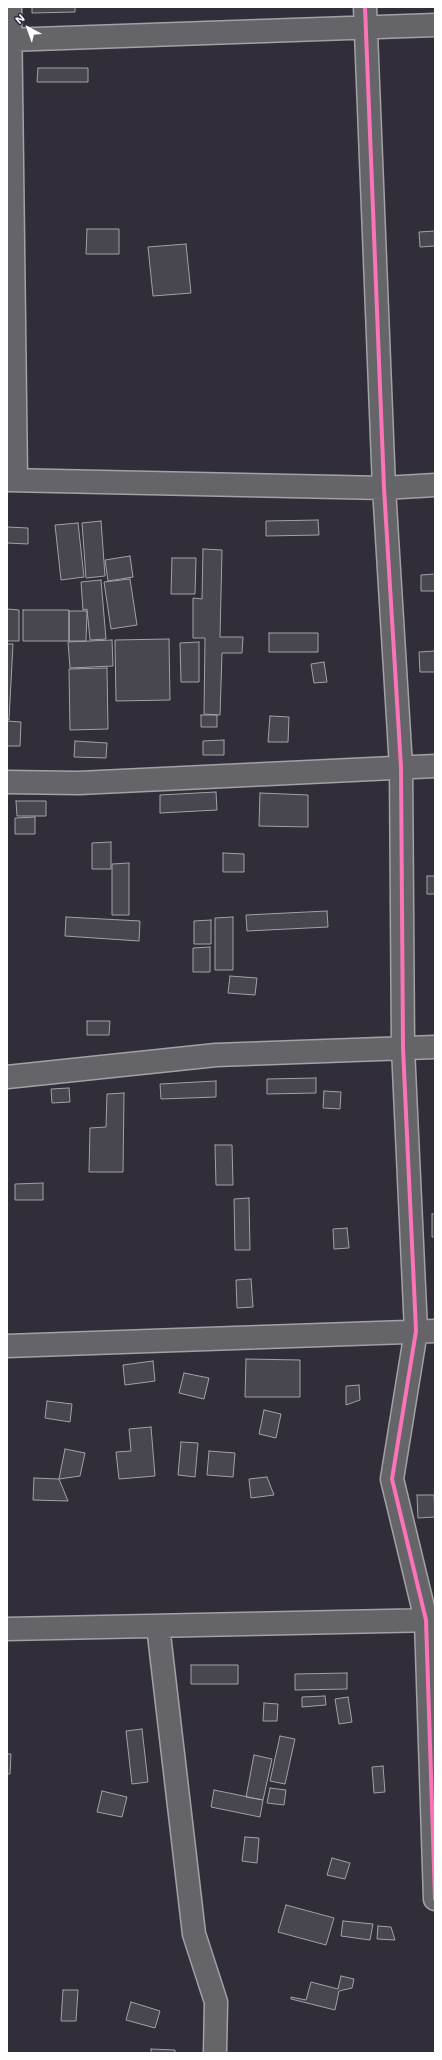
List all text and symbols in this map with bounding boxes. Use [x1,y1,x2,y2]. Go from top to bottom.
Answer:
north arrow [8,8,48,48]
text: N [12,10,28,27]

